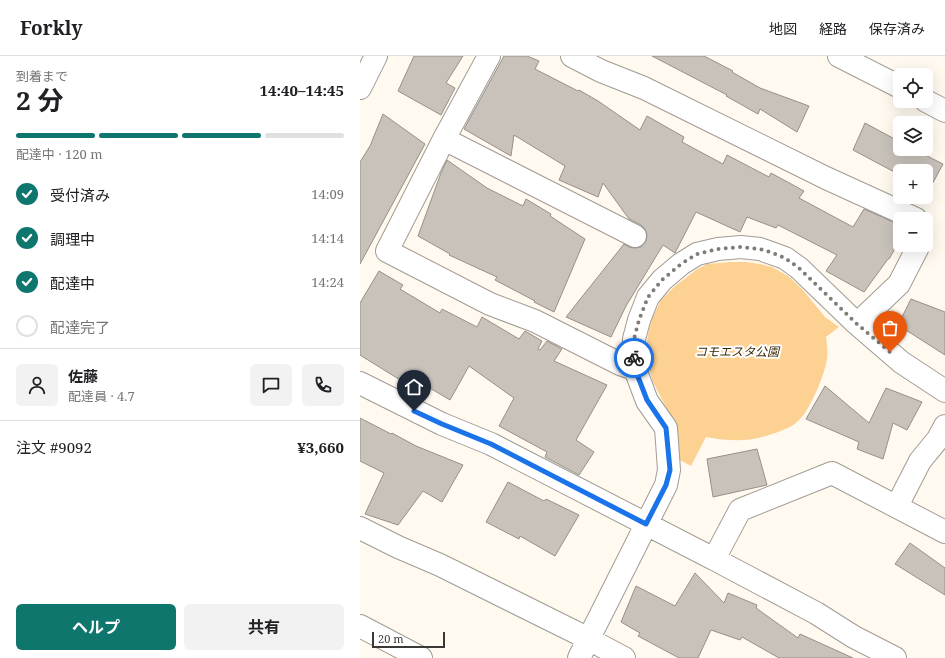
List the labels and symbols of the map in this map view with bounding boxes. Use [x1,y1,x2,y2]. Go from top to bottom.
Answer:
pin [873,311,907,352]
courier [614,338,654,378]
park label: コモエスタ公園 [695,343,781,360]
pin [397,370,431,411]
scale bar [372,630,445,649]

